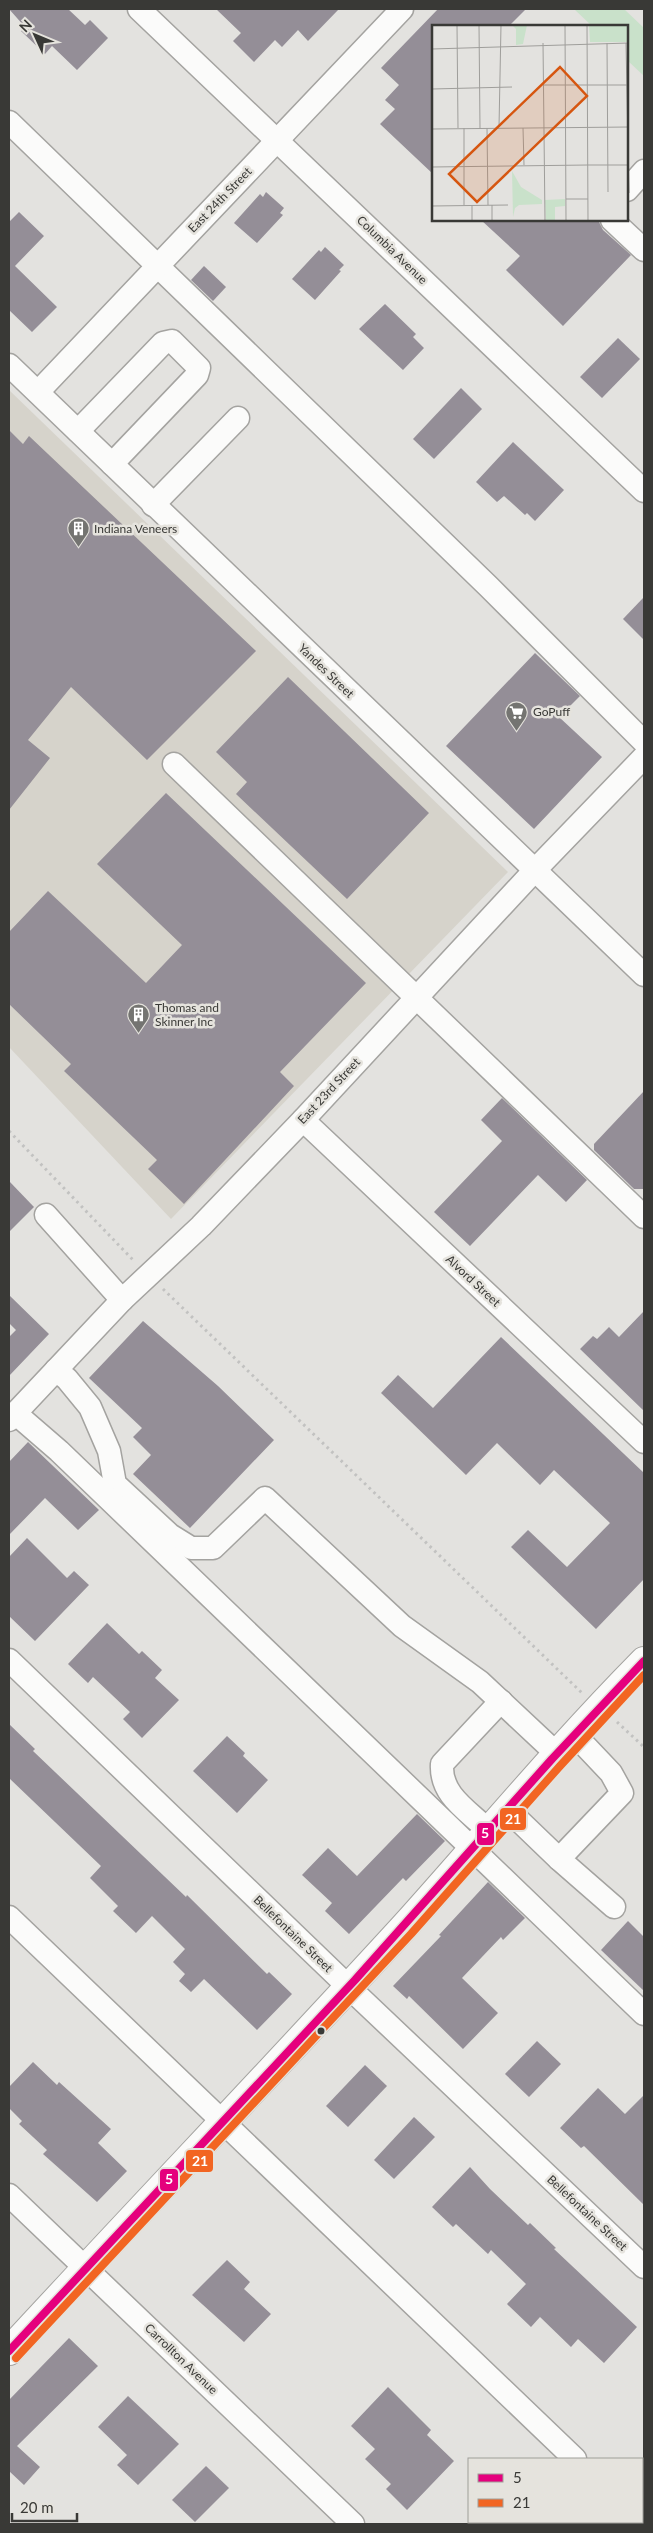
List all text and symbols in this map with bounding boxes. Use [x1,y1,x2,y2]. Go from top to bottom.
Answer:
north arrow [10,10,60,60]
text: N [15,16,35,35]
inset map [432,25,628,221]
street label: East 24th Street [185,163,255,235]
street label: Columbia Avenue [354,212,431,287]
building icon: Indiana Veneers [66,517,90,548]
place label: Indiana Veneers [94,521,177,536]
street label: Yandes Street [295,640,358,701]
supermarket icon: GoPuff [505,700,529,731]
place label: GoPuff [533,704,570,719]
place label: Thomas and Skinner Inc [155,1000,219,1029]
building icon: Thomas and Skinner Inc [127,1003,151,1034]
street label: East 23rd Street [294,1054,364,1127]
street label: Alvord Street [443,1252,504,1310]
line badge: 21 [499,1807,527,1831]
text: 21 [505,1810,521,1827]
line badge: 5 [476,1822,495,1846]
text: 5 [481,1824,489,1841]
street label: Bellefontaine Street [251,1892,337,1976]
unlabelled marker [316,2026,326,2036]
line badge: 21 [185,2149,214,2173]
text: 21 [192,2152,208,2169]
line badge: 5 [159,2168,179,2192]
text: 5 [165,2170,173,2187]
street label: Bellefontaine Street [544,2172,631,2254]
street label: Carrollton Avenue [142,2320,221,2397]
legend [468,2458,643,2523]
text: 5 [513,2468,522,2486]
scale bar [12,2490,78,2522]
text: 21 [513,2493,530,2511]
text: 20 m [20,2498,54,2516]

